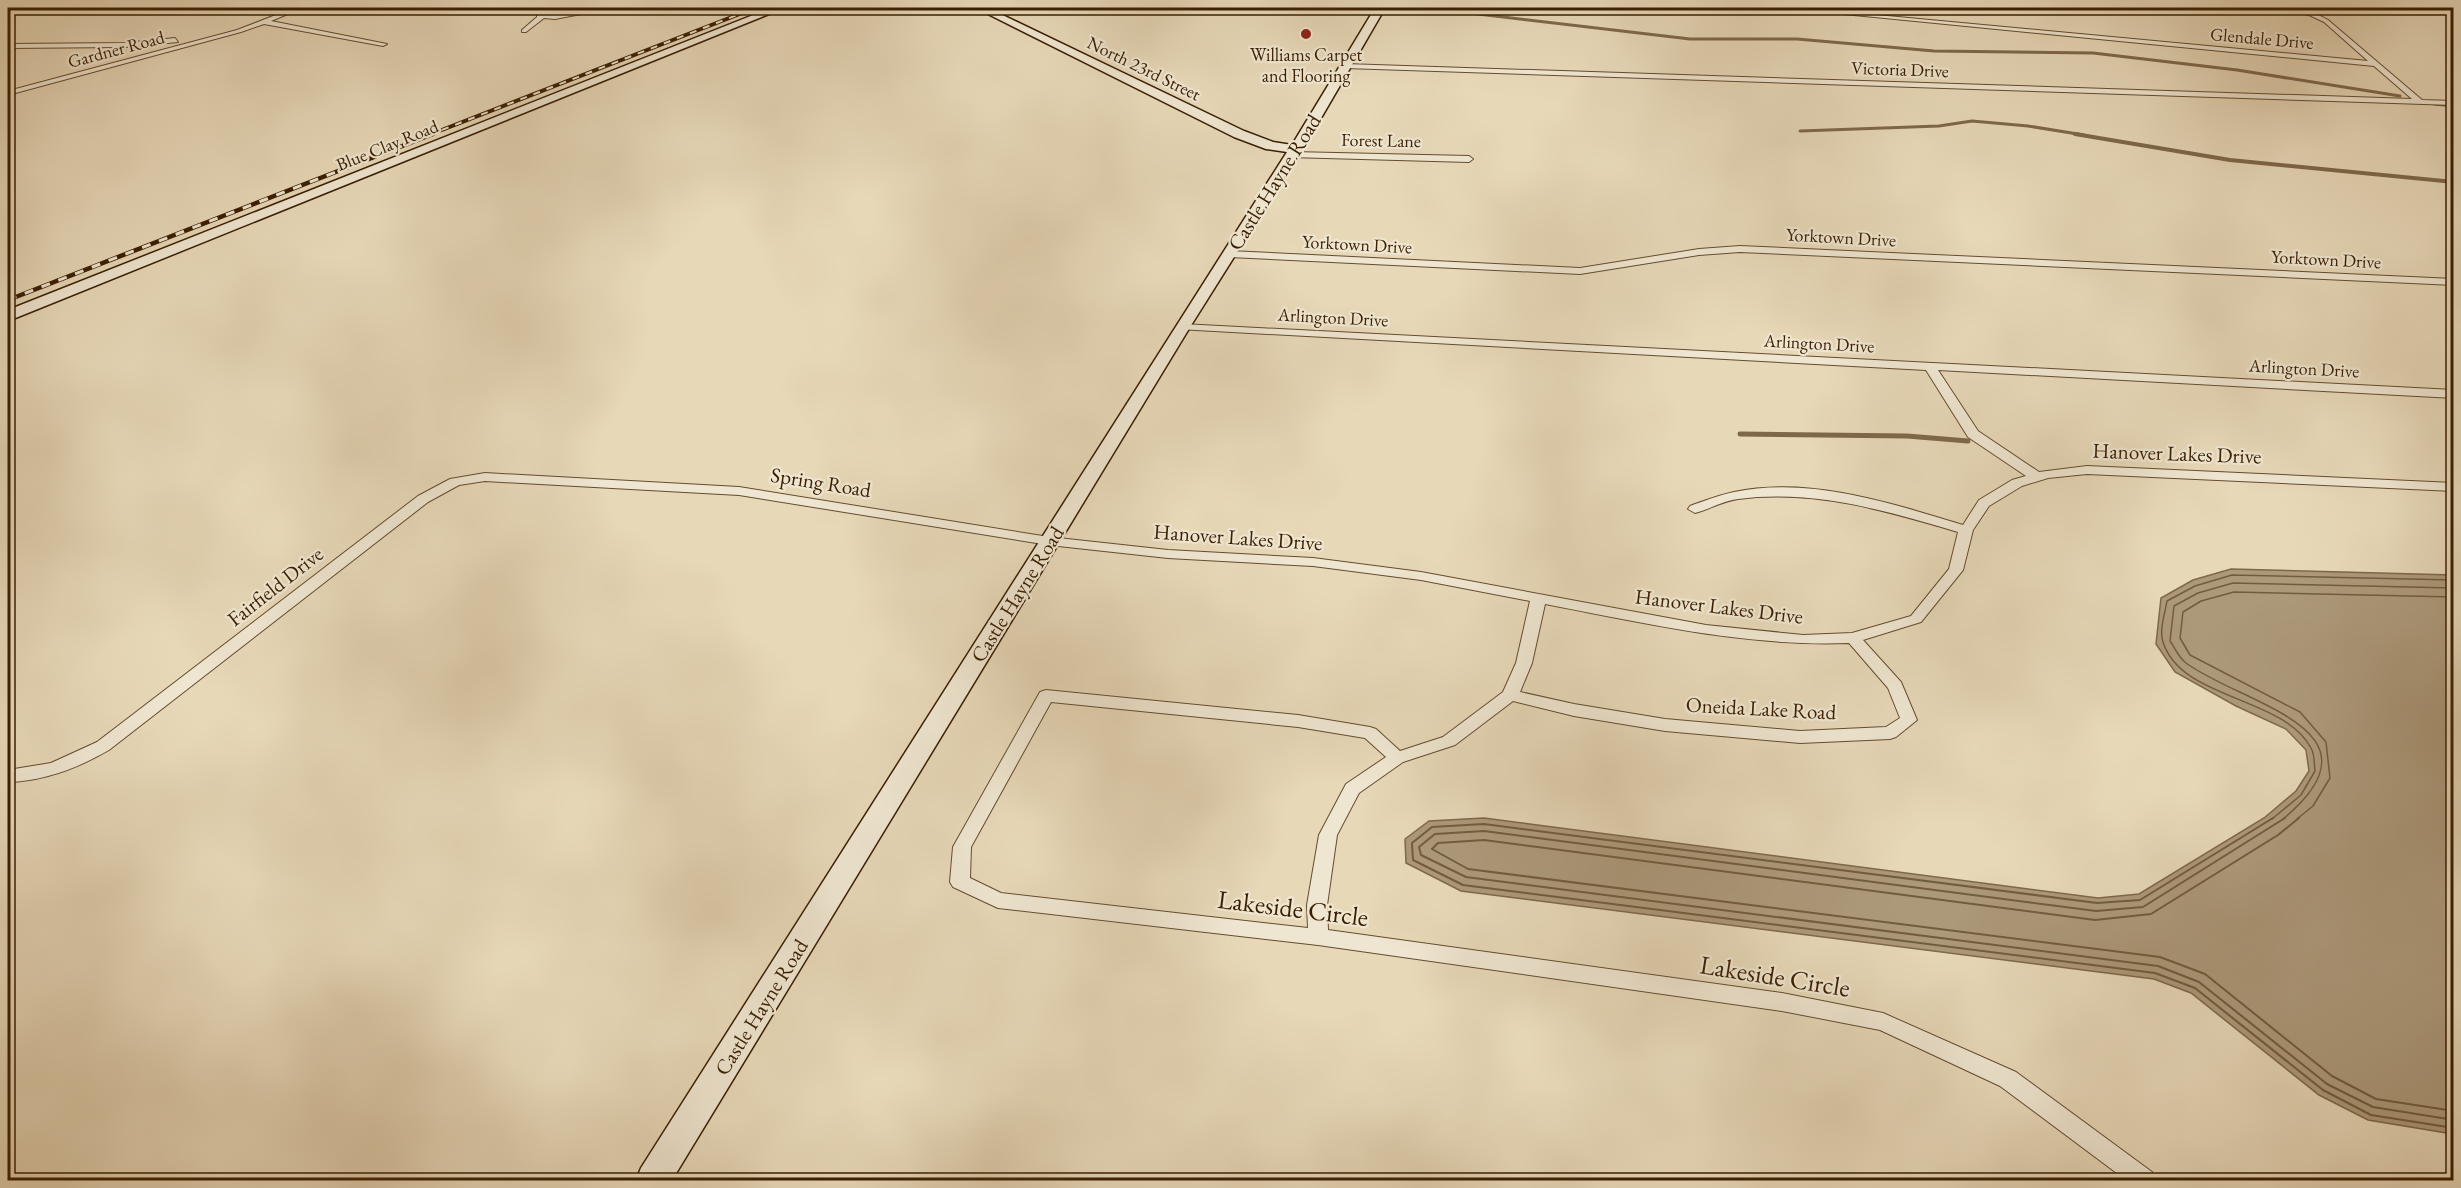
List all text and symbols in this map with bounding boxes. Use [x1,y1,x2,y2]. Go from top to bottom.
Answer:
street label: Glendale Drive [2209,22,2315,54]
street label: Gardner Road [65,25,168,73]
marker: Williams Carpet and Flooring [1299,27,1313,41]
street label: North 23rd Street [1084,31,1205,106]
place label: Williams Carpet and Flooring [1250,43,1362,87]
street label: Victoria Drive [1851,56,1949,82]
street label: Castle Hayne Road [1221,108,1327,255]
street label: Blue Clay Road [333,114,442,176]
street label: Forest Lane [1341,128,1421,152]
street label: Yorktown Drive [1785,223,1897,251]
street label: Yorktown Drive [1301,230,1413,258]
street label: Yorktown Drive [2270,245,2382,273]
street label: Arlington Drive [1276,303,1389,331]
street label: Arlington Drive [1762,329,1875,357]
street label: Arlington Drive [2247,354,2360,382]
street label: Hanover Lakes Drive [2092,437,2262,469]
street label: Spring Road [769,461,873,503]
street label: Hanover Lakes Drive [1153,518,1323,556]
street label: Castle Hayne Road [964,520,1070,667]
street label: Fairfield Drive [222,540,328,632]
street label: Hanover Lakes Drive [1633,582,1805,630]
street label: Oneida Lake Road [1685,691,1837,725]
street label: Lakeside Circle [1216,882,1370,934]
street label: Castle Hayne Road [708,933,814,1080]
street label: Lakeside Circle [1697,947,1853,1005]

